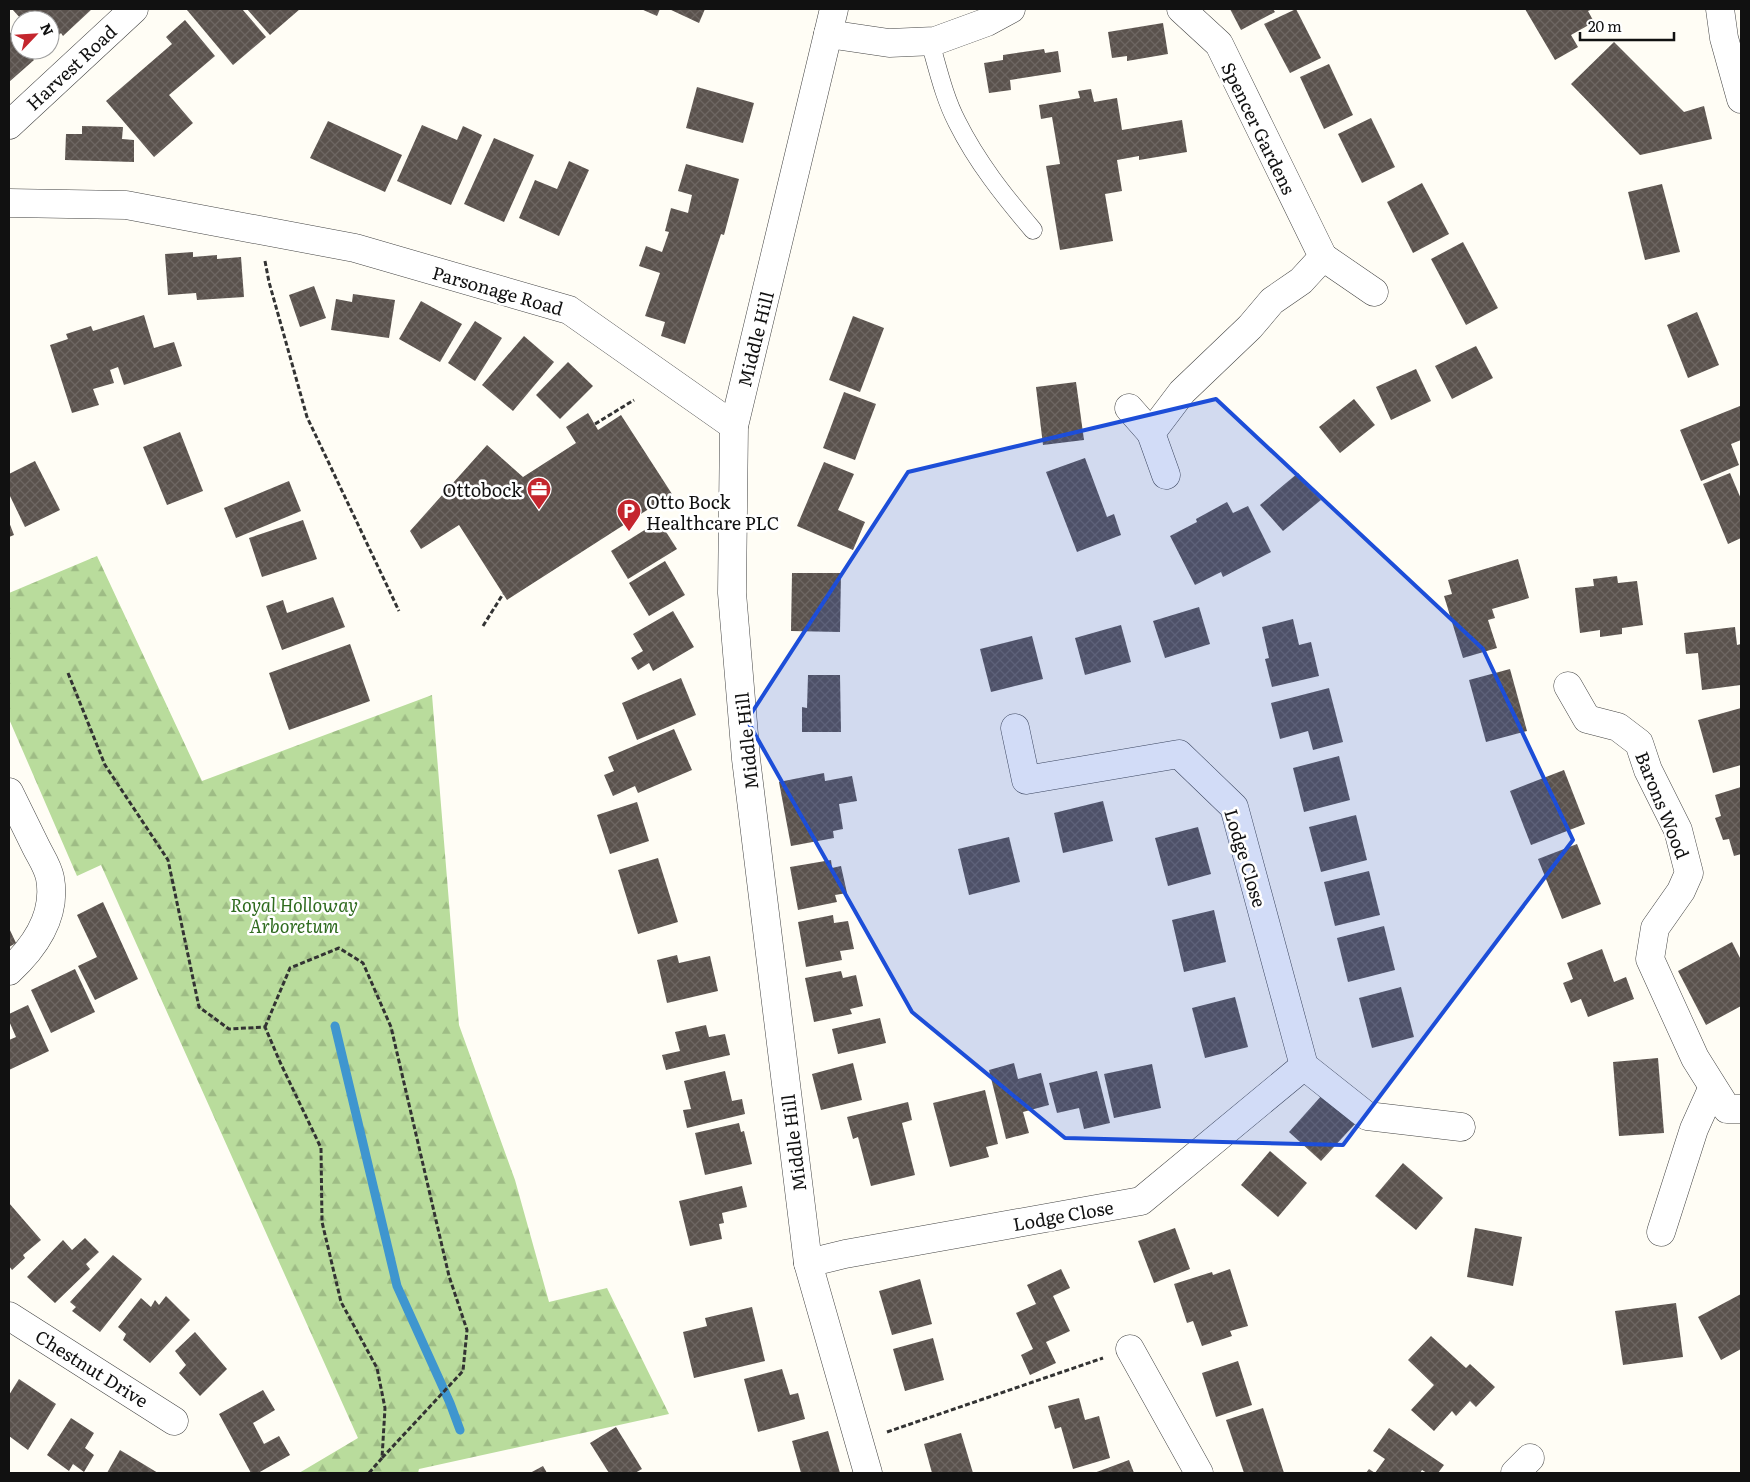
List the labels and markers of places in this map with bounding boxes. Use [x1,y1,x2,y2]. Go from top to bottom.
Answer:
place label: Ottobock [443,476,523,503]
office icon: Ottobock [526,476,552,510]
place label: Otto Bock Healthcare PLC [646,488,779,536]
parking icon: Otto Bock Healthcare PLC [616,498,642,532]

